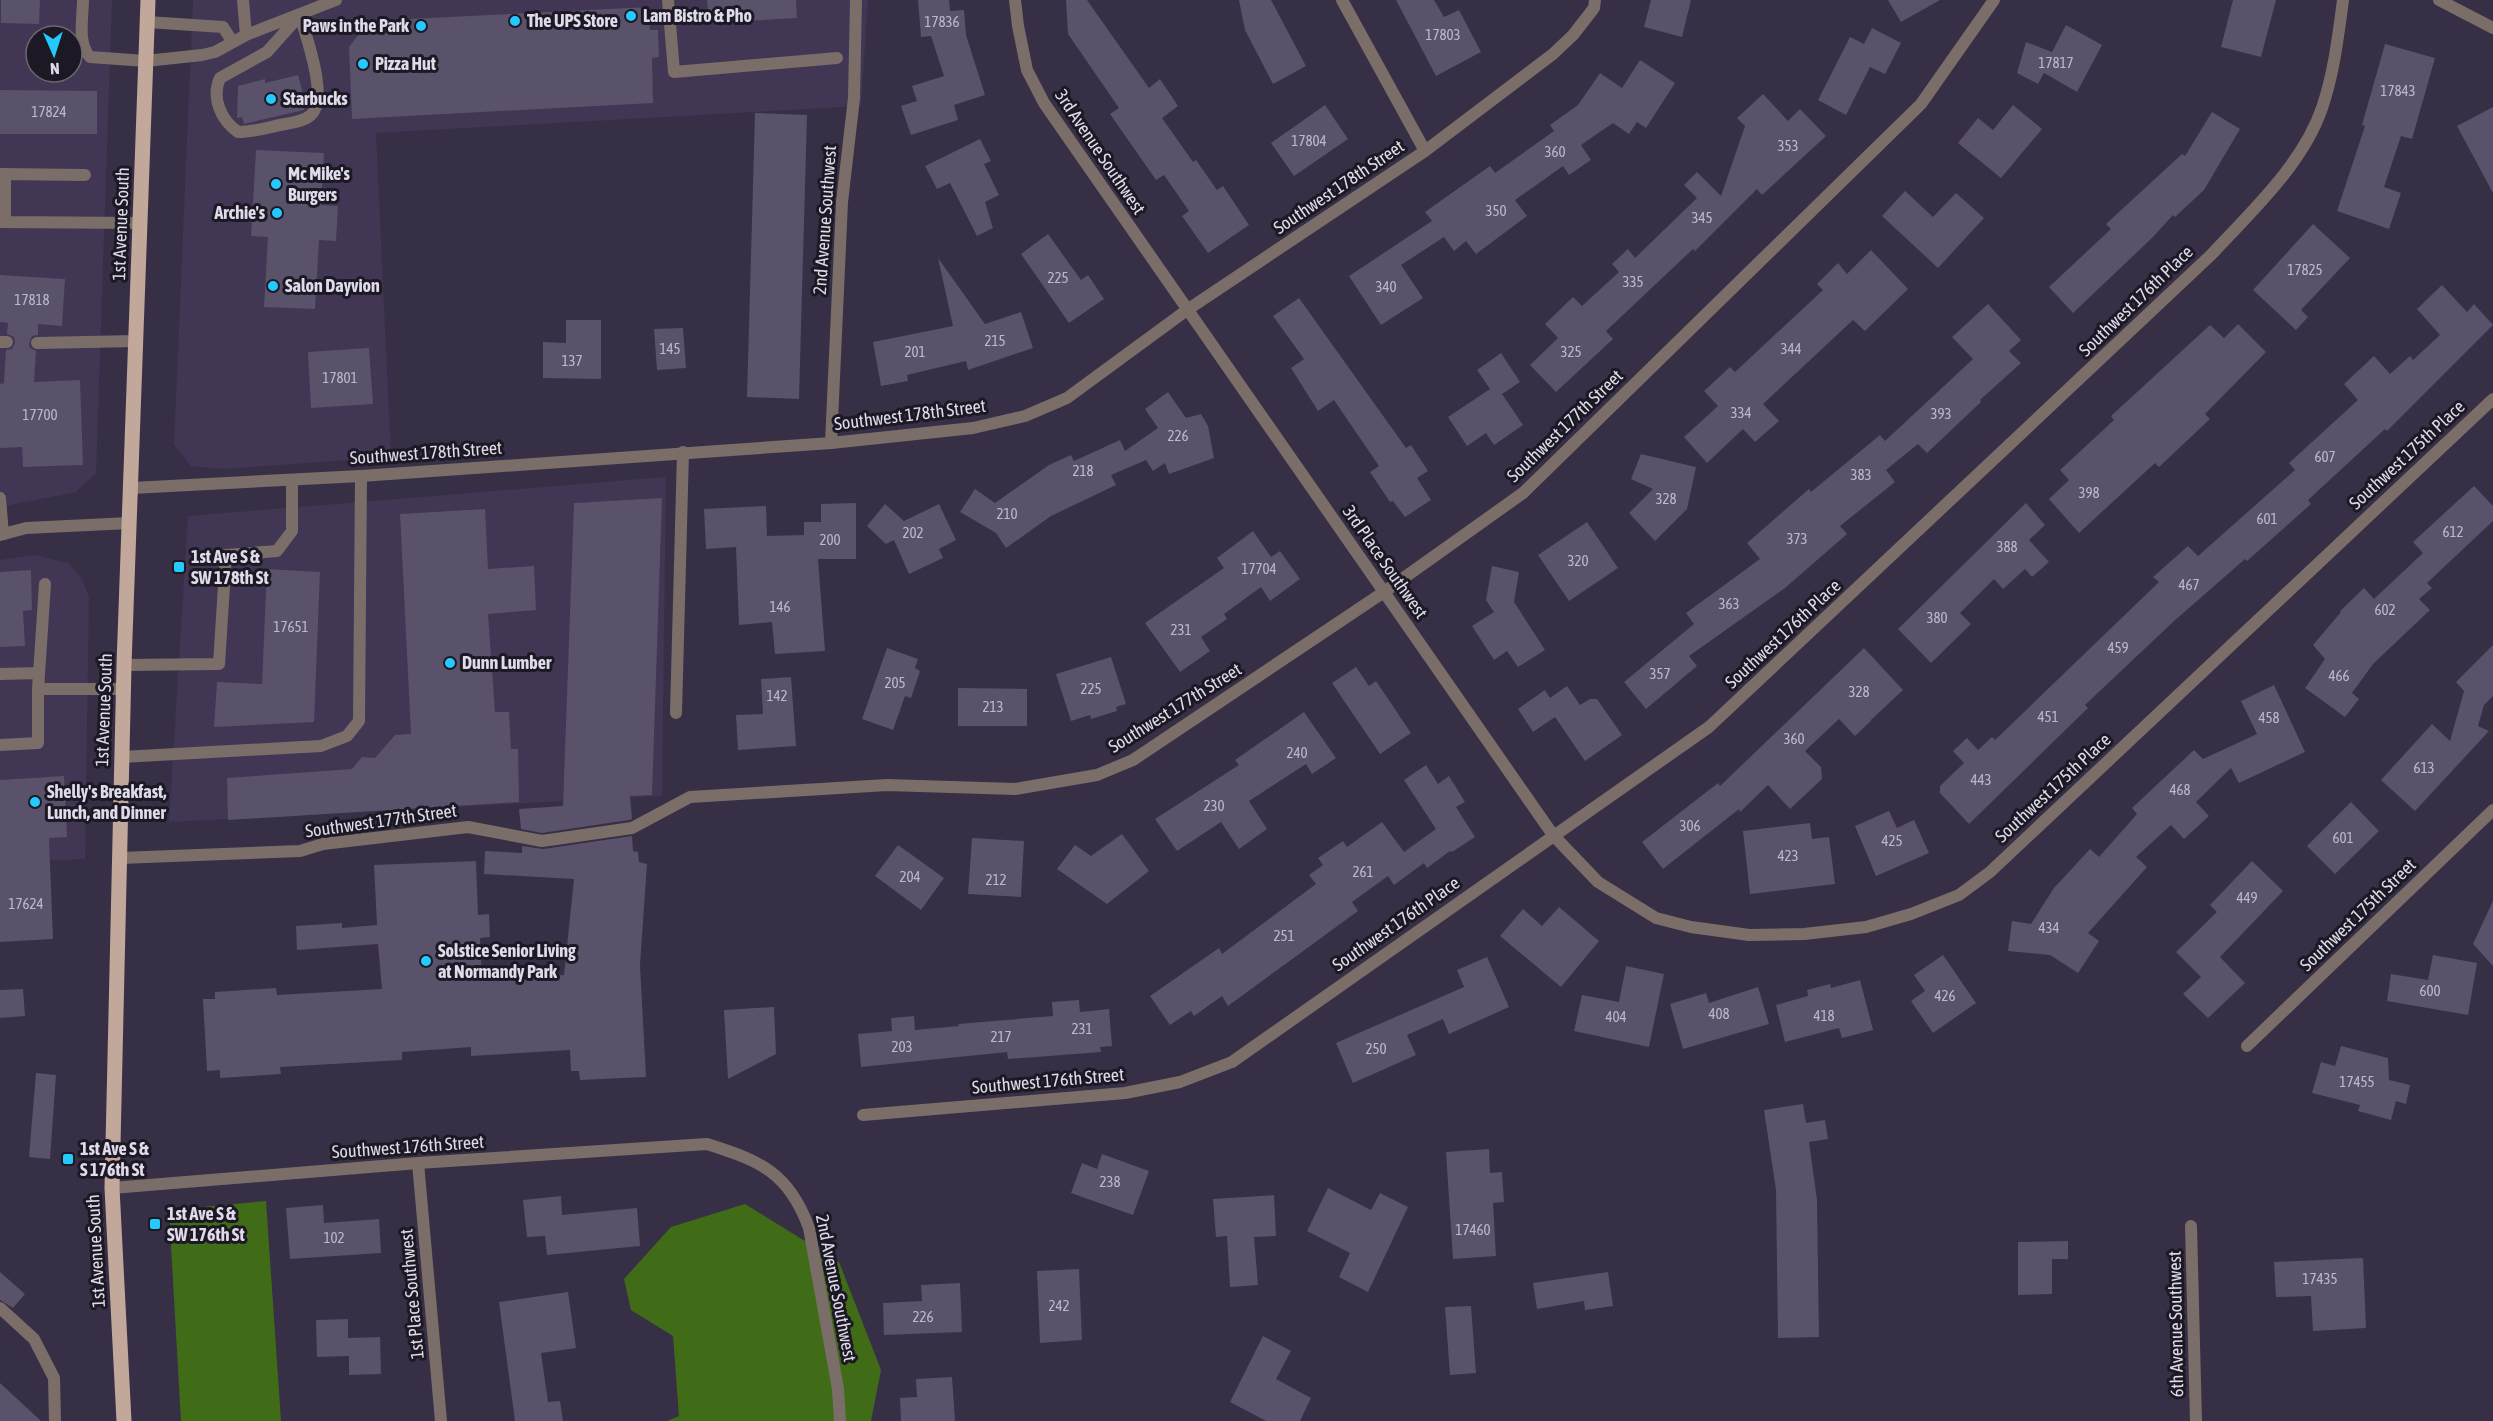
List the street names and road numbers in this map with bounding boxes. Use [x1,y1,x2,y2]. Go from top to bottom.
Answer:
street label: 3rd Avenue Southwest [1051,85,1150,218]
street label: Southwest 178th Street [1270,135,1408,238]
street label: 2nd Avenue Southwest [809,145,840,295]
street label: 1st Avenue South [108,167,133,281]
street label: Southwest 176th Place [2074,241,2197,360]
street label: Southwest 177th Street [1502,365,1627,486]
street label: Southwest 178th Street [833,395,987,434]
street label: Southwest 175th Place [2345,396,2469,513]
street label: Southwest 178th Street [349,437,503,468]
street label: 3rd Place Southwest [1339,501,1432,622]
street label: Southwest 176th Place [1721,575,1845,692]
street label: 1st Avenue South [91,653,116,767]
street label: Southwest 177th Street [1104,658,1245,757]
street label: Southwest 175th Place [1991,729,2115,846]
street label: Southwest 177th Street [304,799,458,842]
street label: Southwest 175th Street [2295,854,2420,975]
street label: Southwest 176th Place [1328,872,1463,975]
street label: Southwest 176th Street [971,1063,1125,1098]
street label: Southwest 176th Street [331,1131,485,1162]
street label: 1st Avenue South [82,1194,109,1308]
street label: 2nd Avenue Southwest [812,1213,861,1363]
street label: 1st Place Southwest [395,1228,428,1360]
street label: 6th Avenue Southwest [2164,1251,2187,1397]

